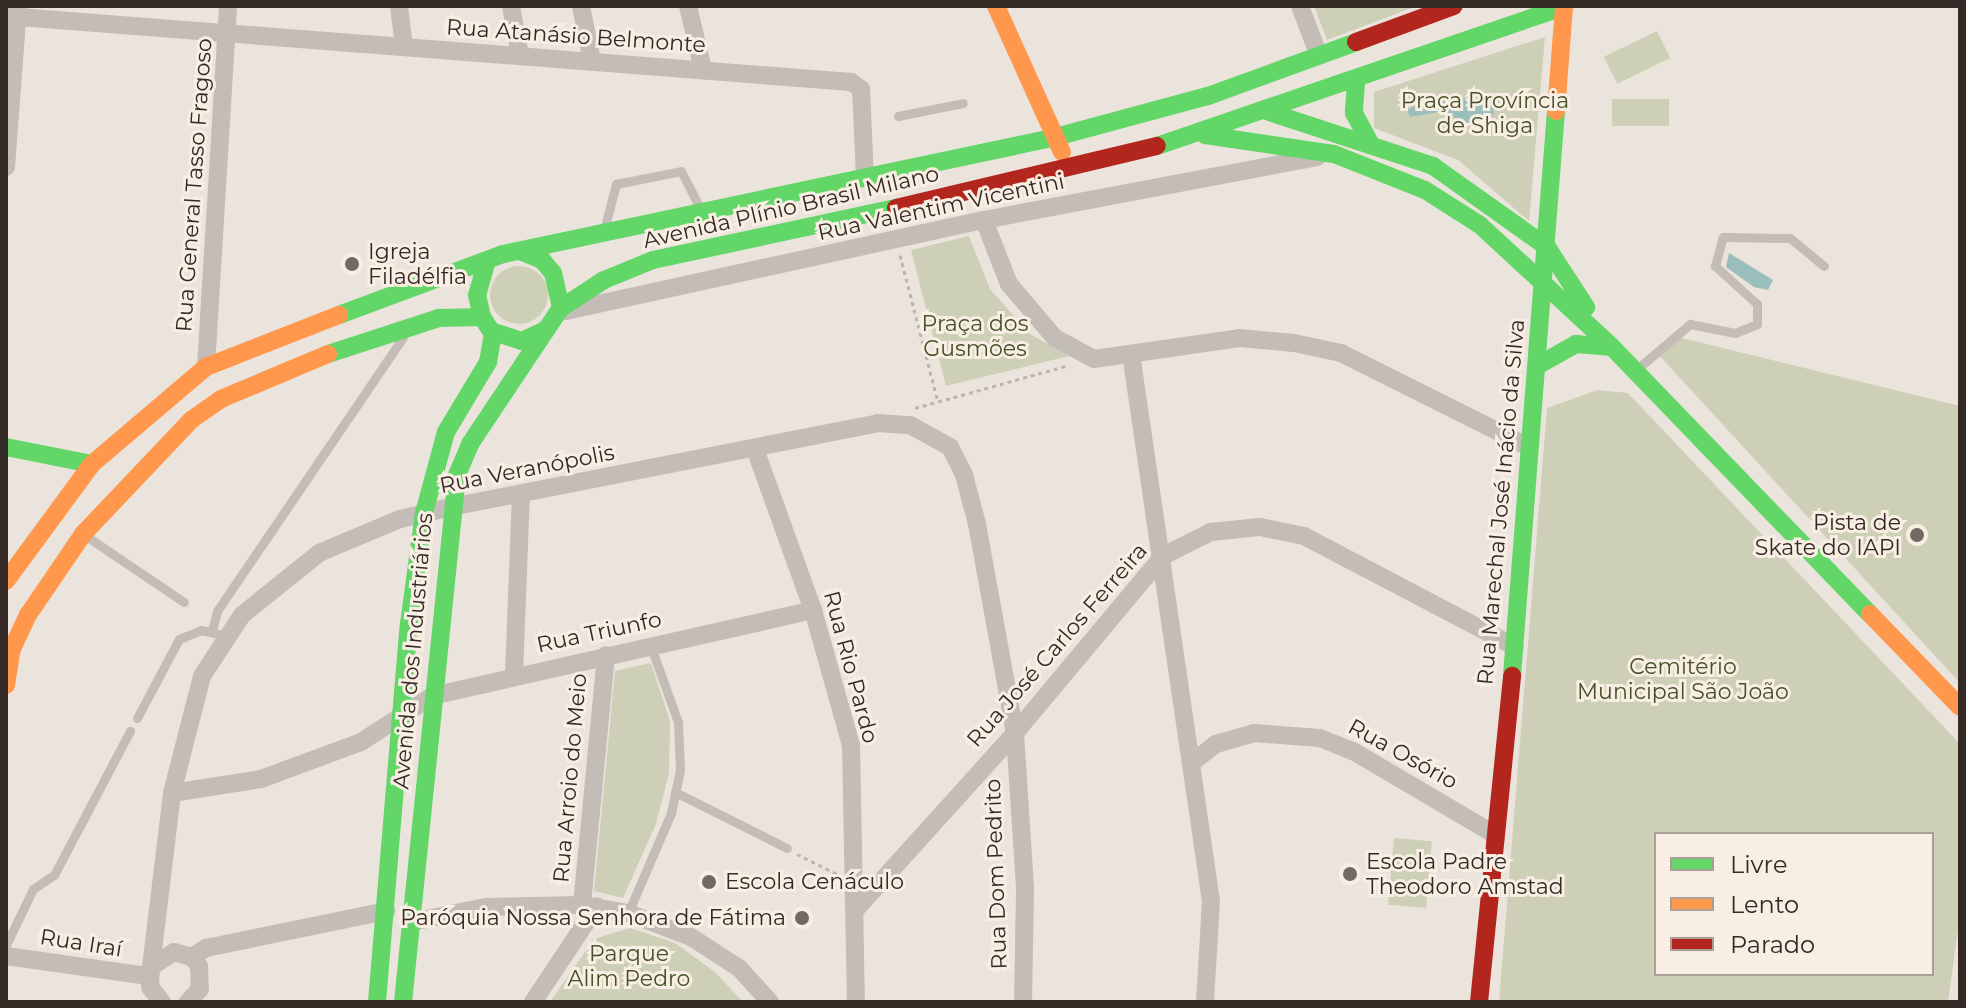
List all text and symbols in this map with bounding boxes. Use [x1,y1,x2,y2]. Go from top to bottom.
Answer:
street label: Rua Atanásio Belmonte [445,14,707,58]
street label: Rua General Tasso Fragoso [171,37,217,333]
park label: Praça Província de Shiga [1401,87,1569,138]
street label: Avenida Plínio Brasil Milano [640,160,942,254]
street label: Rua Valentim Vicentini [815,168,1067,246]
place label: Igreja Filadélfia [368,238,467,290]
marker: Igreja Filadélfia [343,255,361,273]
park label: Praça dos Gusmões [922,310,1028,362]
street label: Rua Marechal José Inácio da Silva [1472,318,1530,686]
street label: Rua Veranópolis [437,439,617,499]
place label: Pista de Skate do IAPI [1755,509,1901,560]
street label: Avenida dos Industriários [388,512,438,790]
marker: Pista de Skate do IAPI [1908,526,1926,544]
street label: Rua José Carlos Ferreira [961,538,1153,752]
street label: Rua Rio Pardo [818,588,884,746]
street label: Rua Triunfo [534,606,664,658]
park label: Cemitério Municipal São João [1577,653,1789,704]
street label: Rua Arroio do Meio [548,672,592,884]
street label: Rua Osório [1344,713,1462,795]
street label: Rua Dom Pedrito [979,778,1013,970]
legend [1654,832,1934,976]
place label: Escola Padre Theodoro Amstad [1366,848,1564,900]
text: Livre [1730,850,1787,879]
marker: Escola Padre Theodoro Amstad [1341,865,1359,883]
place label: Escola Cenáculo [725,869,904,895]
marker: Escola Cenáculo [700,873,718,891]
text: Lento [1730,890,1799,919]
place label: Paróquia Nossa Senhora de Fátima [400,905,786,931]
marker: Paróquia Nossa Senhora de Fátima [793,909,811,927]
street label: Rua Iraí [38,923,124,963]
text: Parado [1730,930,1815,959]
park label: Parque Alim Pedro [568,940,690,992]

